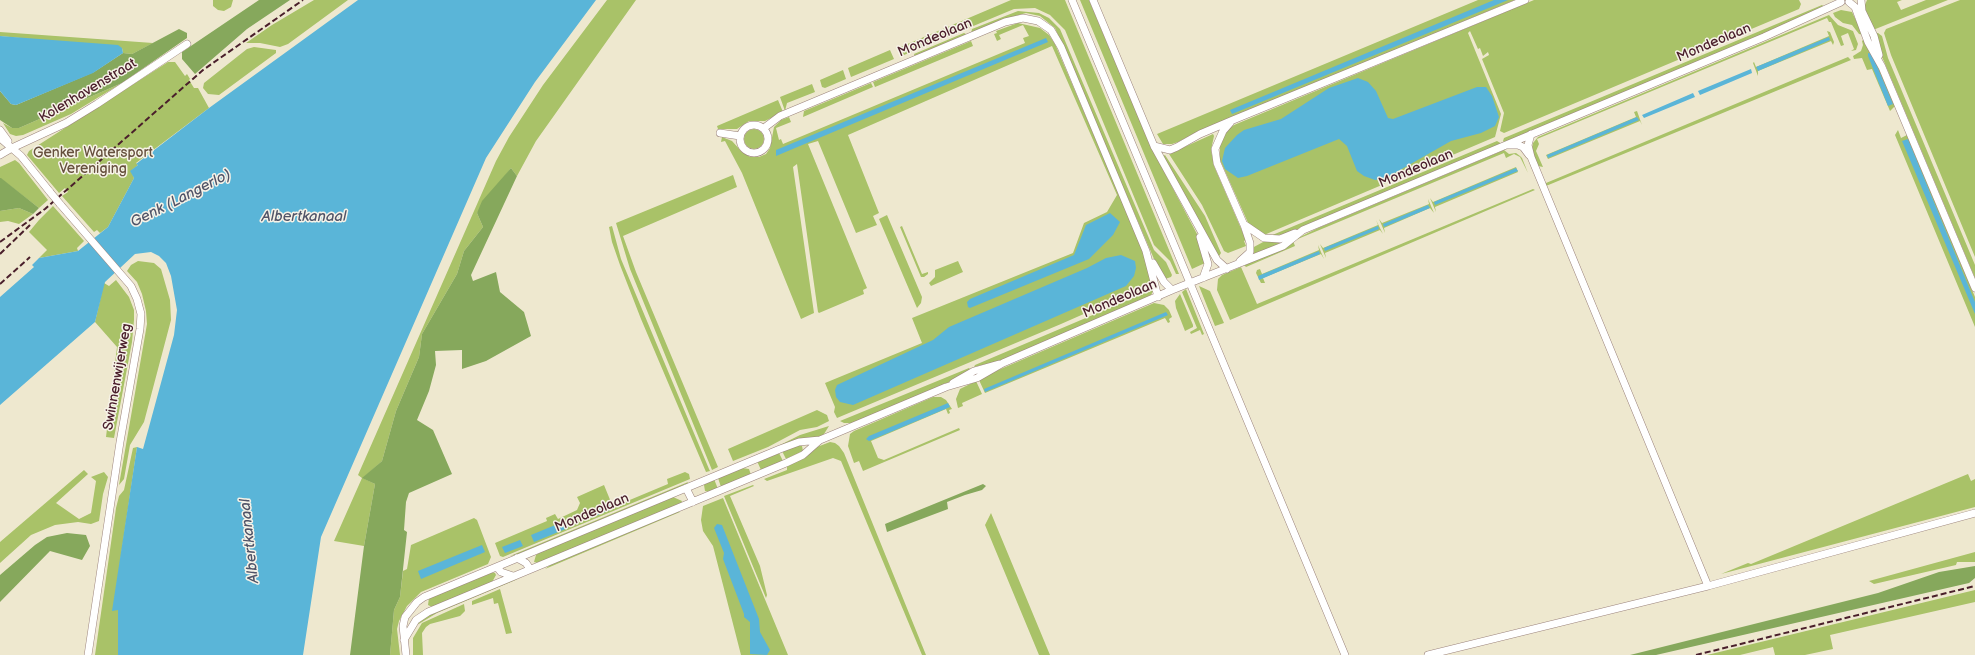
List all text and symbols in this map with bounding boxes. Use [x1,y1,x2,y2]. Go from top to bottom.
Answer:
street label: Mondeolaan [895,15,975,61]
street label: Mondeolaan [1674,20,1754,66]
street label: Kolenhavenstraat [36,55,140,127]
park label: Genker Watersport Vereniging [33,145,153,178]
street label: Mondeolaan [1376,146,1456,192]
water label: Genk (Langerlo) [128,166,234,232]
water label: Albertkanaal [262,208,346,226]
street label: Mondeolaan [1080,276,1160,322]
street label: Swinnenwijerweg [100,322,136,432]
street label: Mondeolaan [552,490,632,536]
water label: Albertkanaal [237,498,263,584]

